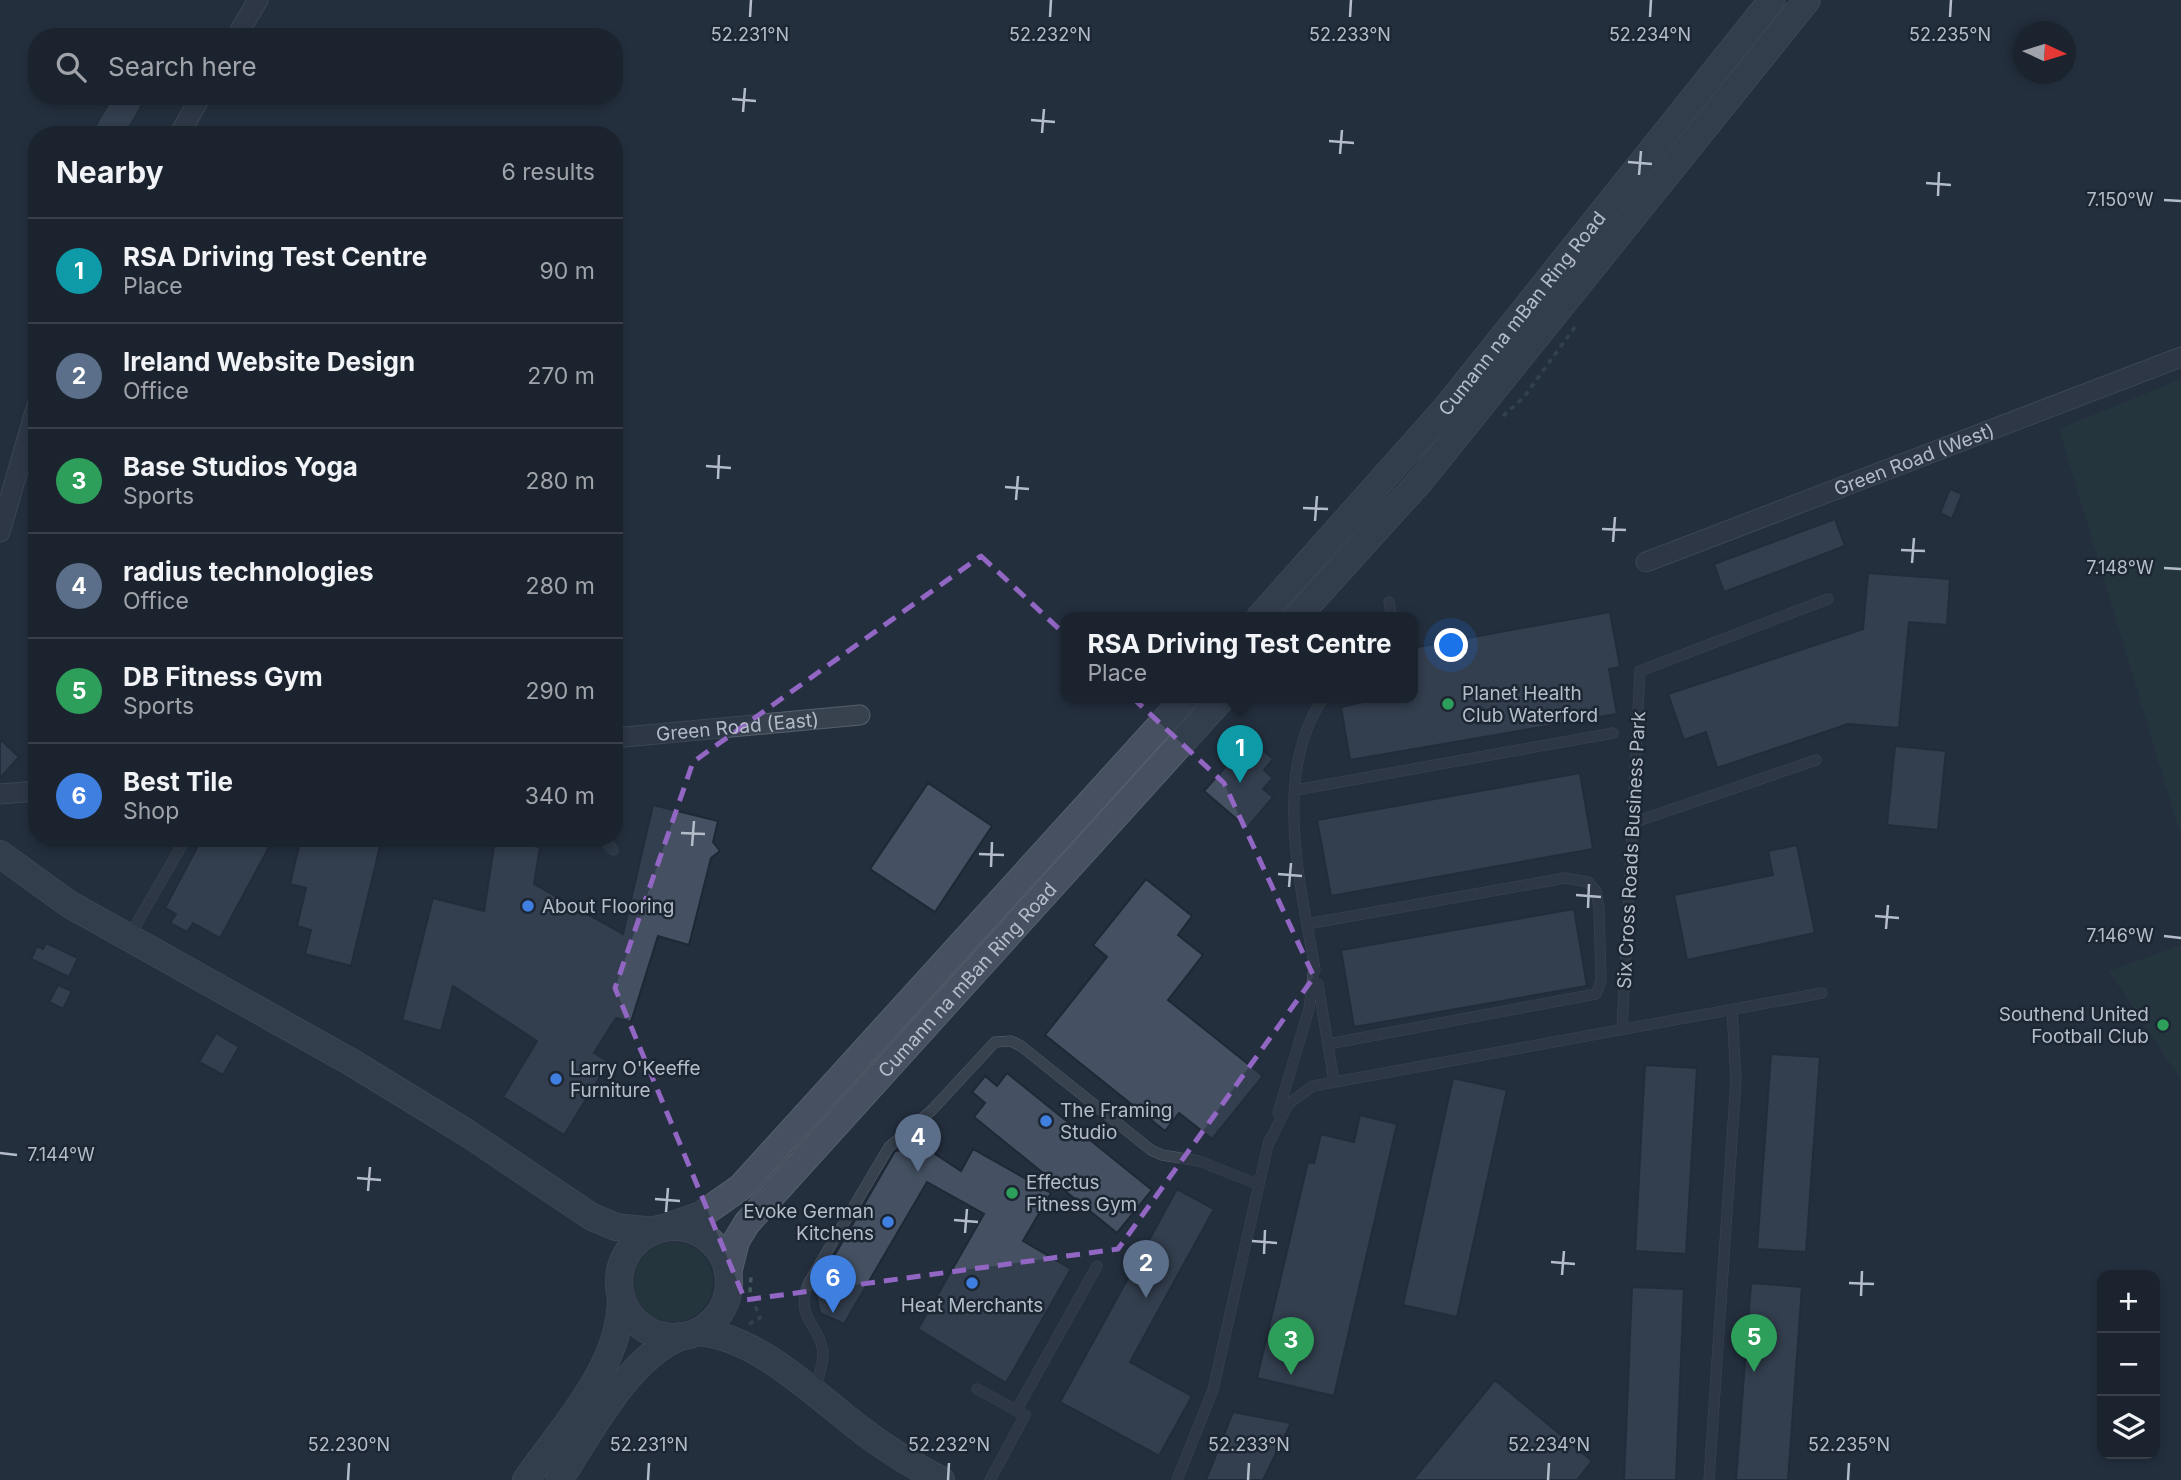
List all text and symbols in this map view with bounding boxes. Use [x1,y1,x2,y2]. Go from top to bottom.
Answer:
north arrow [2013,21,2076,84]
text: 52.231°N [711,24,789,45]
text: 52.232°N [1009,24,1091,45]
text: 52.233°N [1309,24,1391,45]
text: 52.234°N [1609,24,1691,45]
text: 52.235°N [1909,24,1991,45]
search box [28,28,623,105]
icon: search [52,48,90,86]
text: Search here [108,51,257,82]
text: Nearby [56,154,164,190]
text: 6 results [501,158,595,186]
text: 7.150°W [2086,189,2154,210]
street label: Cumann na mBan Ring Road [1434,207,1611,421]
text: RSA Driving Test Centre [123,241,427,272]
text: 1 [74,257,84,285]
text: 90 m [540,257,595,285]
text: Place [123,272,183,300]
text: Ireland Website Design [123,346,415,377]
text: 2 [72,362,86,390]
text: 270 m [527,362,595,390]
text: Office [123,377,189,405]
street label: Green Road (West) [1831,419,1998,501]
text: Base Studios Yoga [123,451,358,482]
text: 3 [72,467,86,495]
text: 280 m [526,467,595,495]
text: Sports [123,482,194,510]
text: radius technologies [123,556,374,587]
text: 7.148°W [2086,557,2154,578]
text: 4 [71,572,87,600]
text: 280 m [526,572,595,600]
text: Office [123,587,189,615]
popup [1061,612,1418,703]
text: RSA Driving Test Centre [1087,628,1392,659]
your location [1434,628,1468,662]
text: Place [1087,659,1147,687]
text: DB Fitness Gym [123,661,323,692]
text: 5 [72,677,86,705]
text: 290 m [526,677,595,705]
place label: Planet Health Club Waterford [1462,682,1598,727]
text: Sports [123,692,194,720]
marker: Planet Health Club Waterford [1440,696,1456,712]
street label: Green Road (East) [655,708,820,746]
street label: Six Cross Roads Business Park [1613,710,1650,989]
pin: 1 [1217,725,1263,783]
text: Best Tile [123,766,233,797]
text: 6 [72,782,86,810]
text: 340 m [525,782,595,810]
text: Shop [123,797,179,825]
street label: Cumann na mBan Ring Road [873,878,1061,1082]
place label: About Flooring [542,895,674,918]
marker: About Flooring [520,898,536,914]
text: 7.146°W [2086,925,2154,946]
place label: Southend United Football Club [1999,1003,2149,1048]
marker: Southend United Football Club [2155,1017,2171,1033]
place label: Larry O'Keeffe Furniture [570,1057,701,1102]
marker: Larry O'Keeffe Furniture [548,1071,564,1087]
place label: The Framing Studio [1060,1099,1173,1144]
marker: The Framing Studio [1038,1113,1054,1129]
pin: 4 [895,1114,941,1172]
text: 7.144°W [27,1144,95,1165]
place label: Effectus Fitness Gym [1026,1171,1137,1216]
marker: Effectus Fitness Gym [1004,1185,1020,1201]
place label: Evoke German Kitchens [743,1200,874,1245]
marker: Evoke German Kitchens [880,1214,896,1230]
pin: 2 [1123,1240,1169,1298]
pin: 6 [810,1255,856,1313]
map controls [2097,1270,2160,1459]
button: + [2097,1270,2160,1333]
marker: Heat Merchants [964,1275,980,1291]
place label: Heat Merchants [901,1294,1043,1317]
pin: 5 [1731,1314,1777,1372]
pin: 3 [1268,1317,1314,1375]
button: − [2097,1333,2160,1396]
button: layers [2097,1396,2160,1459]
text: 52.230°N [308,1434,390,1455]
text: 52.231°N [610,1434,688,1455]
text: 52.232°N [908,1434,990,1455]
text: 52.233°N [1208,1434,1290,1455]
text: 52.234°N [1508,1434,1590,1455]
text: 52.235°N [1808,1434,1890,1455]

